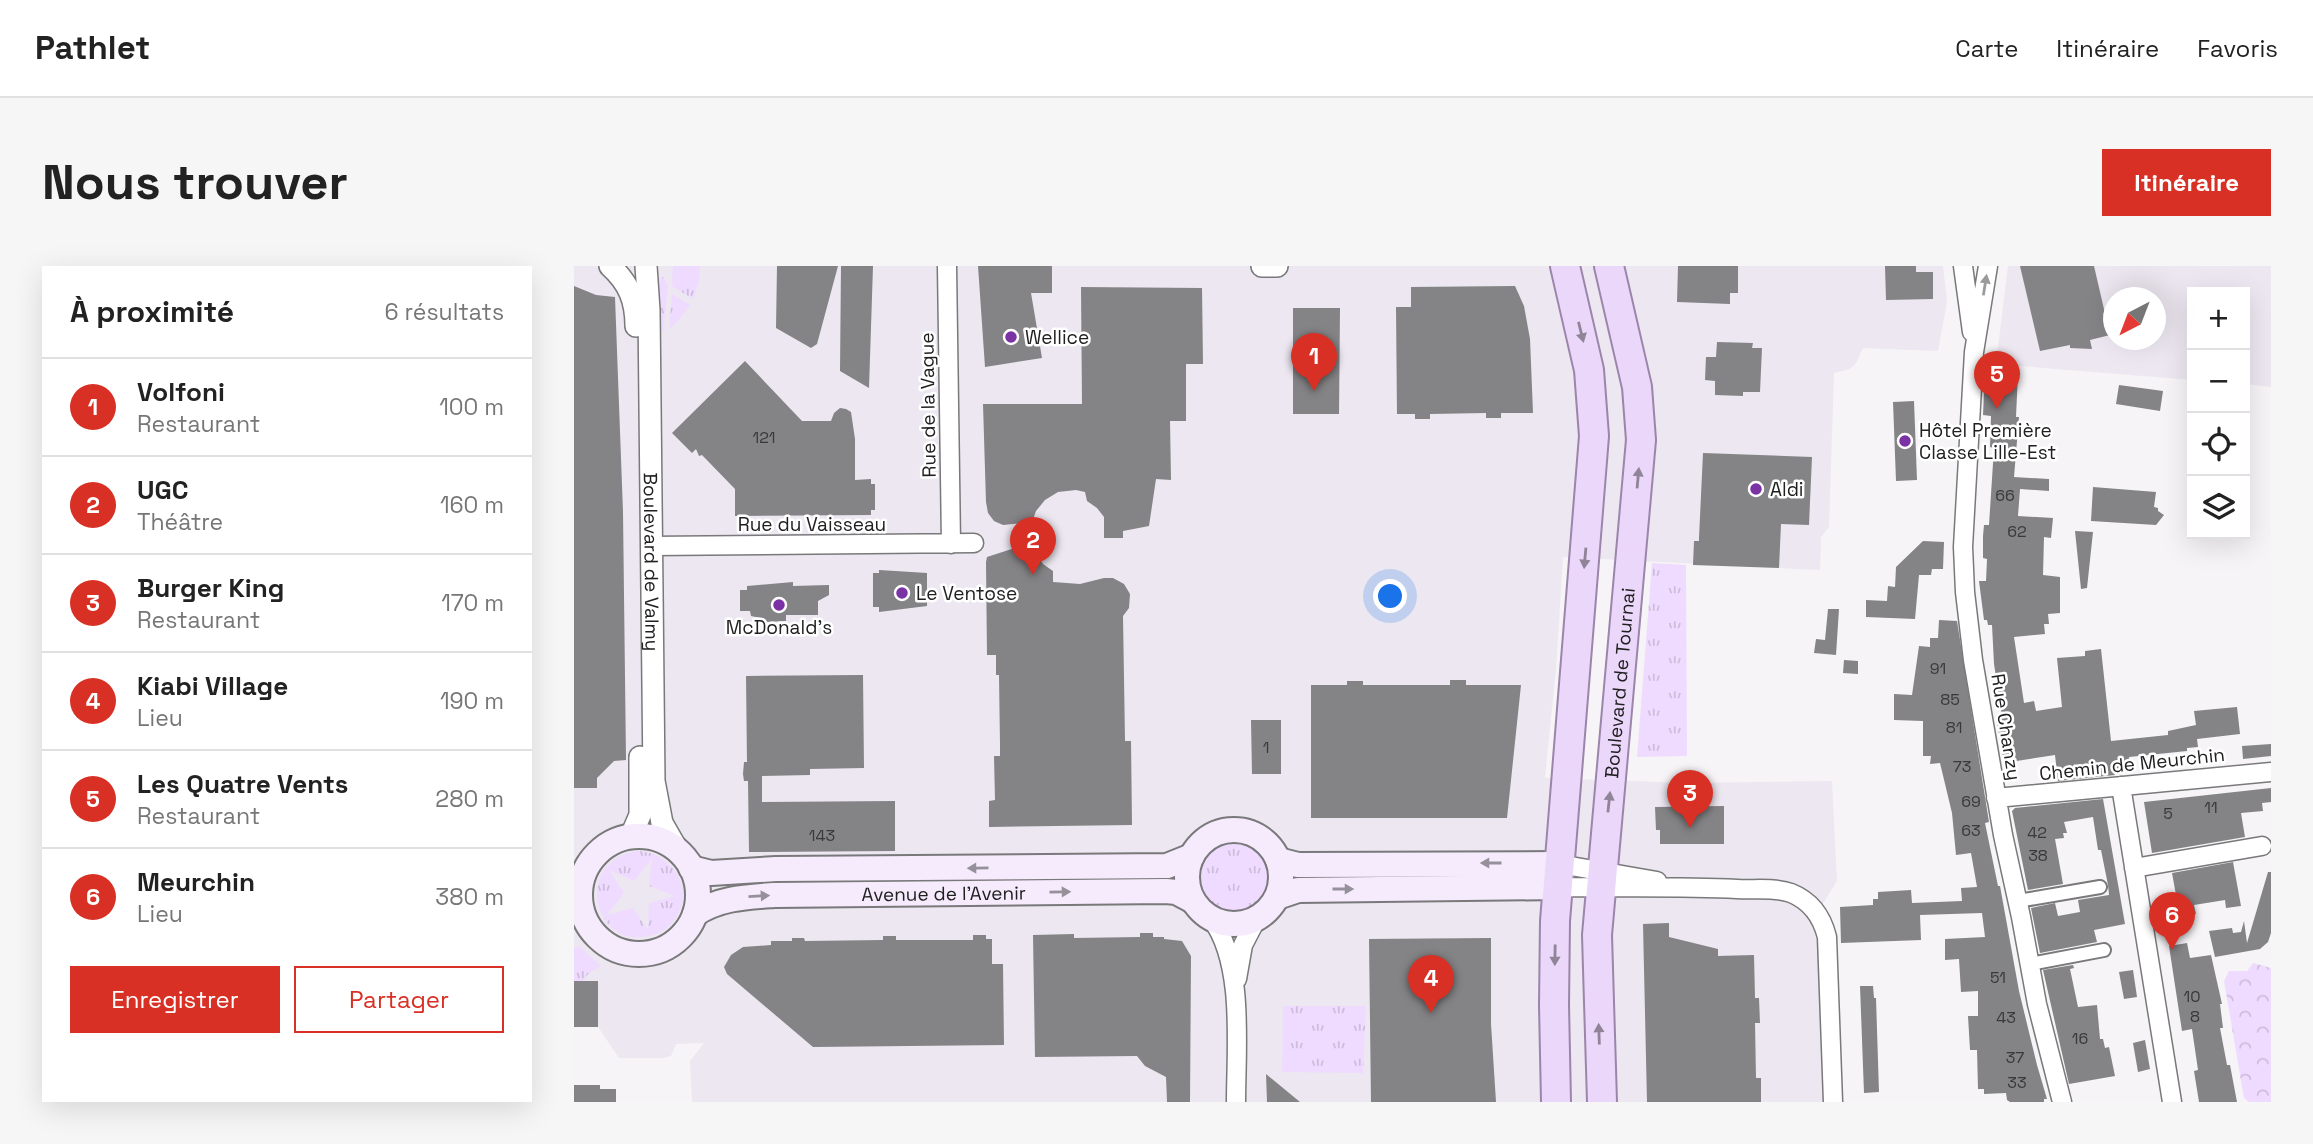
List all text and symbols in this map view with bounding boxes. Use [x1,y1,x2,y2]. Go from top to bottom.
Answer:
text: Pathlet [35,27,150,69]
text: Carte [1955,33,2018,64]
text: Itinéraire [2056,33,2159,64]
text: Favoris [2197,33,2278,64]
button: Itinéraire [2102,149,2271,216]
text: Nous trouver [42,151,348,213]
one-way arrow [1980,274,1991,296]
north arrow [2103,287,2166,350]
map controls [2187,287,2250,539]
button: + [2187,287,2250,350]
text: À proximité [70,292,234,331]
text: 6 résultats [385,297,504,327]
one-way arrow [1576,321,1587,343]
place label: Wellice [1025,325,1089,350]
marker: Wellice [1003,329,1019,345]
street label: Rue de la Vague [914,332,942,478]
pin: 1 [1291,333,1337,391]
button: − [2187,350,2250,413]
pin: 5 [1974,351,2020,409]
text: Volfoni [137,375,225,409]
text: 1 [88,392,98,422]
text: 100 m [439,392,504,422]
text: Restaurant [137,409,260,439]
button: locate [2187,413,2250,476]
place label: Hôtel Première Classe Lille-Est [1919,418,2056,465]
house number: 121 [752,427,776,448]
marker: Hôtel Première Classe Lille-Est [1897,433,1913,449]
one-way arrow [1633,467,1644,489]
street label: Boulevard de Valmy [638,472,665,652]
text: UGC [137,473,188,507]
button: layers [2187,476,2250,539]
place label: Aldi [1770,477,1804,502]
marker: Aldi [1748,481,1764,497]
house number: 66 [1995,485,2015,506]
text: 2 [86,490,100,520]
text: 160 m [440,490,504,520]
text: Théâtre [137,507,223,537]
street label: Rue du Vaisseau [738,512,886,537]
pin: 2 [1010,517,1056,575]
house number: 62 [2007,521,2027,542]
one-way arrow [1579,547,1590,569]
text: Burger King [137,571,284,605]
your location [1373,579,1407,613]
place label: Le Ventose [916,581,1017,606]
marker: Le Ventose [894,585,910,601]
street label: Boulevard de Tournai [1598,587,1640,779]
text: 3 [86,588,100,618]
text: 170 m [441,588,504,618]
marker: McDonald's [771,597,787,613]
text: Restaurant [137,605,260,635]
place label: McDonald's [726,615,832,640]
house number: 91 [1930,658,1946,679]
text: Kiabi Village [137,669,288,703]
street label: Rue Chanzy [1985,672,2027,782]
text: 4 [86,686,100,716]
text: 190 m [440,686,504,716]
house number: 85 [1940,689,1960,710]
text: Lieu [137,703,183,733]
house number: 81 [1946,717,1962,738]
house number: 1 [1263,737,1269,758]
street label: Chemin de Meurchin [2038,742,2226,786]
house number: 73 [1953,756,1971,777]
text: Les Quatre Vents [137,767,348,801]
pin: 3 [1667,770,1713,828]
text: 5 [86,784,100,814]
text: 280 m [435,784,504,814]
one-way arrow [1604,791,1615,813]
house number: 69 [1961,791,1981,812]
house number: 11 [2204,797,2218,818]
text: Restaurant [137,801,260,831]
house number: 5 [2163,803,2173,824]
house number: 63 [1961,820,1981,841]
house number: 42 [2027,822,2047,843]
house number: 143 [809,825,835,846]
house number: 38 [2028,845,2048,866]
one-way arrow [1480,858,1502,869]
one-way arrow [967,862,989,873]
text: Meurchin [137,865,255,899]
street label: Avenue de l'Avenir [861,880,1026,907]
text: 6 [86,882,100,912]
text: 380 m [435,882,504,912]
one-way arrow [1332,883,1354,895]
one-way arrow [1049,886,1071,898]
one-way arrow [748,890,770,901]
pin: 6 [2149,892,2195,950]
text: Lieu [137,899,183,929]
one-way arrow [1549,945,1560,967]
pin: 4 [1408,955,1454,1013]
button: Enregistrer [70,966,280,1033]
button: Partager [294,966,504,1033]
house number: 51 [1990,967,2006,988]
house number: 10 [2184,986,2200,1007]
house number: 8 [2190,1006,2200,1027]
house number: 43 [1996,1007,2016,1028]
one-way arrow [1594,1023,1605,1045]
house number: 16 [2072,1028,2088,1049]
house number: 37 [2006,1047,2024,1068]
house number: 33 [2007,1072,2027,1093]

